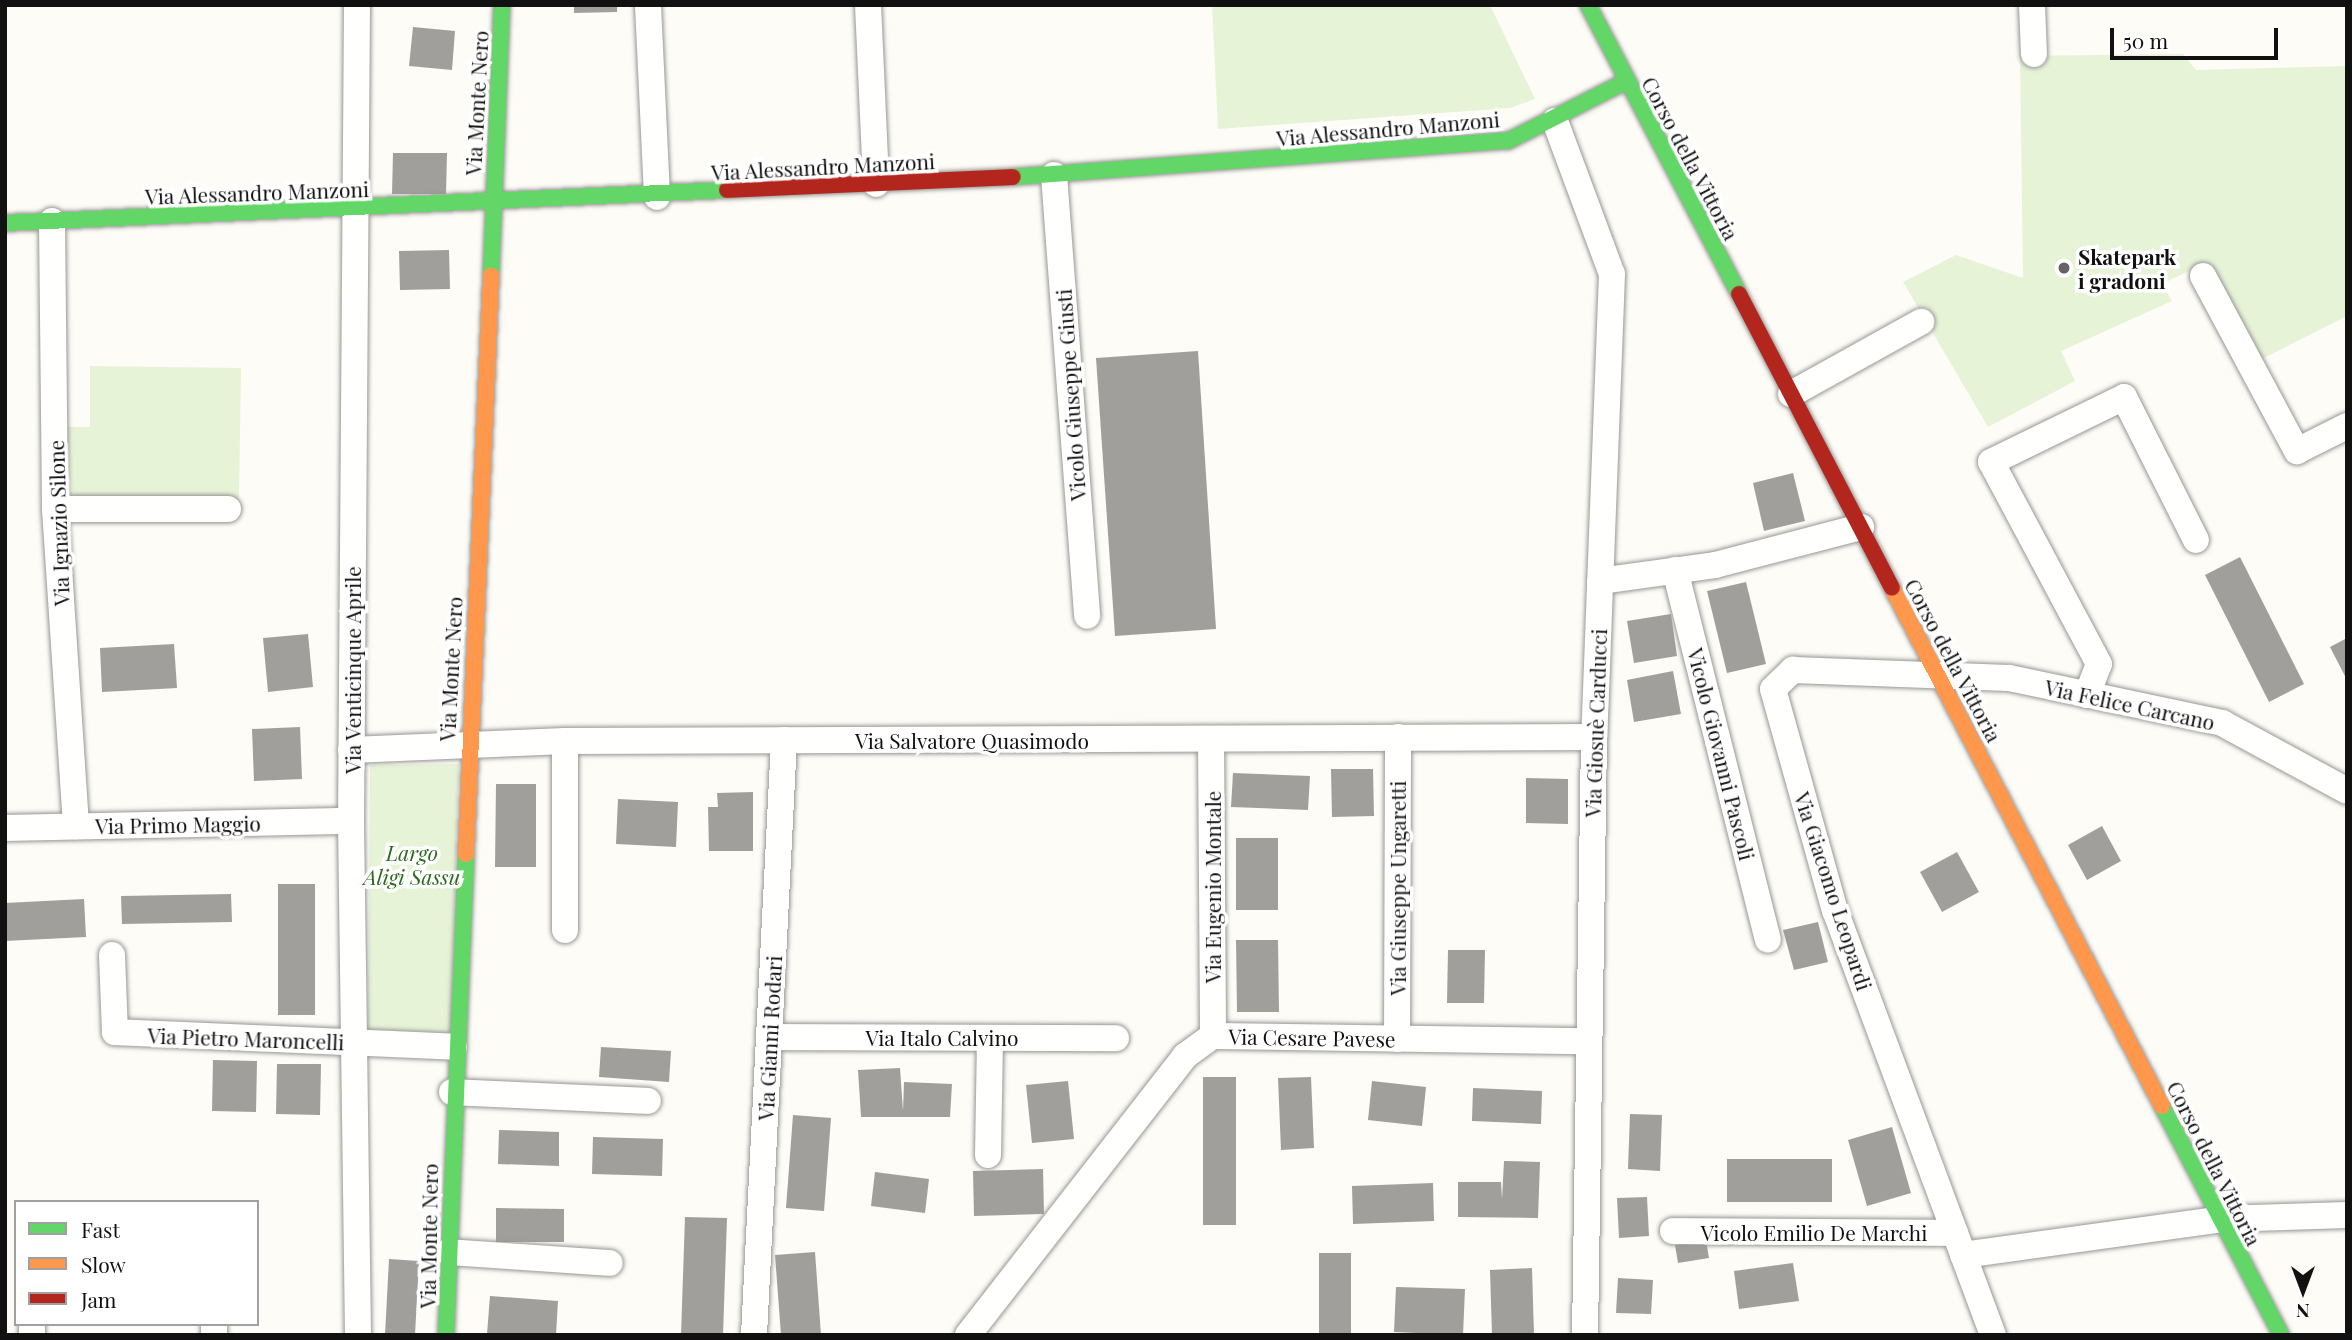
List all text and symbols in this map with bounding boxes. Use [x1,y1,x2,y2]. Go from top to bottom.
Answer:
scale bar [2114,14,2282,58]
text: 50 m [2123,26,2168,54]
street label: Via Monte Nero [460,30,492,176]
street label: Corso della Vittoria [1637,72,1745,244]
street label: Via Alessandro Manzoni [1275,106,1501,150]
street label: Via Alessandro Manzoni [710,148,936,184]
street label: Via Alessandro Manzoni [144,175,370,209]
place label: Skatepark i gradoni [2078,243,2176,293]
marker: Skatepark i gradoni [2056,260,2072,276]
street label: Vicolo Giuseppe Giusti [1050,288,1090,502]
street label: Via Ignazio Silone [43,439,73,607]
street label: Via Venticinque Aprile [339,565,365,775]
street label: Corso della Vittoria [1900,574,2008,746]
street label: Via Monte Nero [434,596,466,742]
street label: Via Giosuè Carducci [1579,628,1611,818]
street label: Vicolo Giovanni Pascoli [1683,645,1761,863]
street label: Via Felice Carcano [2043,674,2217,734]
street label: Via Salvatore Quasimodo [855,727,1089,753]
street label: Via Giuseppe Ungaretti [1384,780,1410,996]
street label: Via Giacomo Leopardi [1790,788,1878,994]
street label: Via Eugenio Montale [1199,791,1225,983]
street label: Via Primo Maggio [95,810,261,838]
park label: Largo Aligi Sassu [364,839,460,889]
street label: Via Gianni Rodari [752,955,786,1121]
street label: Via Pietro Maroncelli [147,1022,345,1054]
street label: Via Cesare Pavese [1228,1023,1396,1051]
street label: Via Italo Calvino [865,1024,1019,1050]
street label: Corso della Vittoria [2162,1076,2268,1250]
street label: Via Monte Nero [414,1163,442,1309]
legend [14,1200,259,1326]
text: Fast [81,1215,120,1243]
street label: Vicolo Emilio De Marchi [1701,1219,1927,1245]
text: Slow [81,1250,126,1278]
north arrow [2268,1256,2338,1326]
text: Jam [81,1285,117,1313]
text: N [2296,1299,2310,1325]

